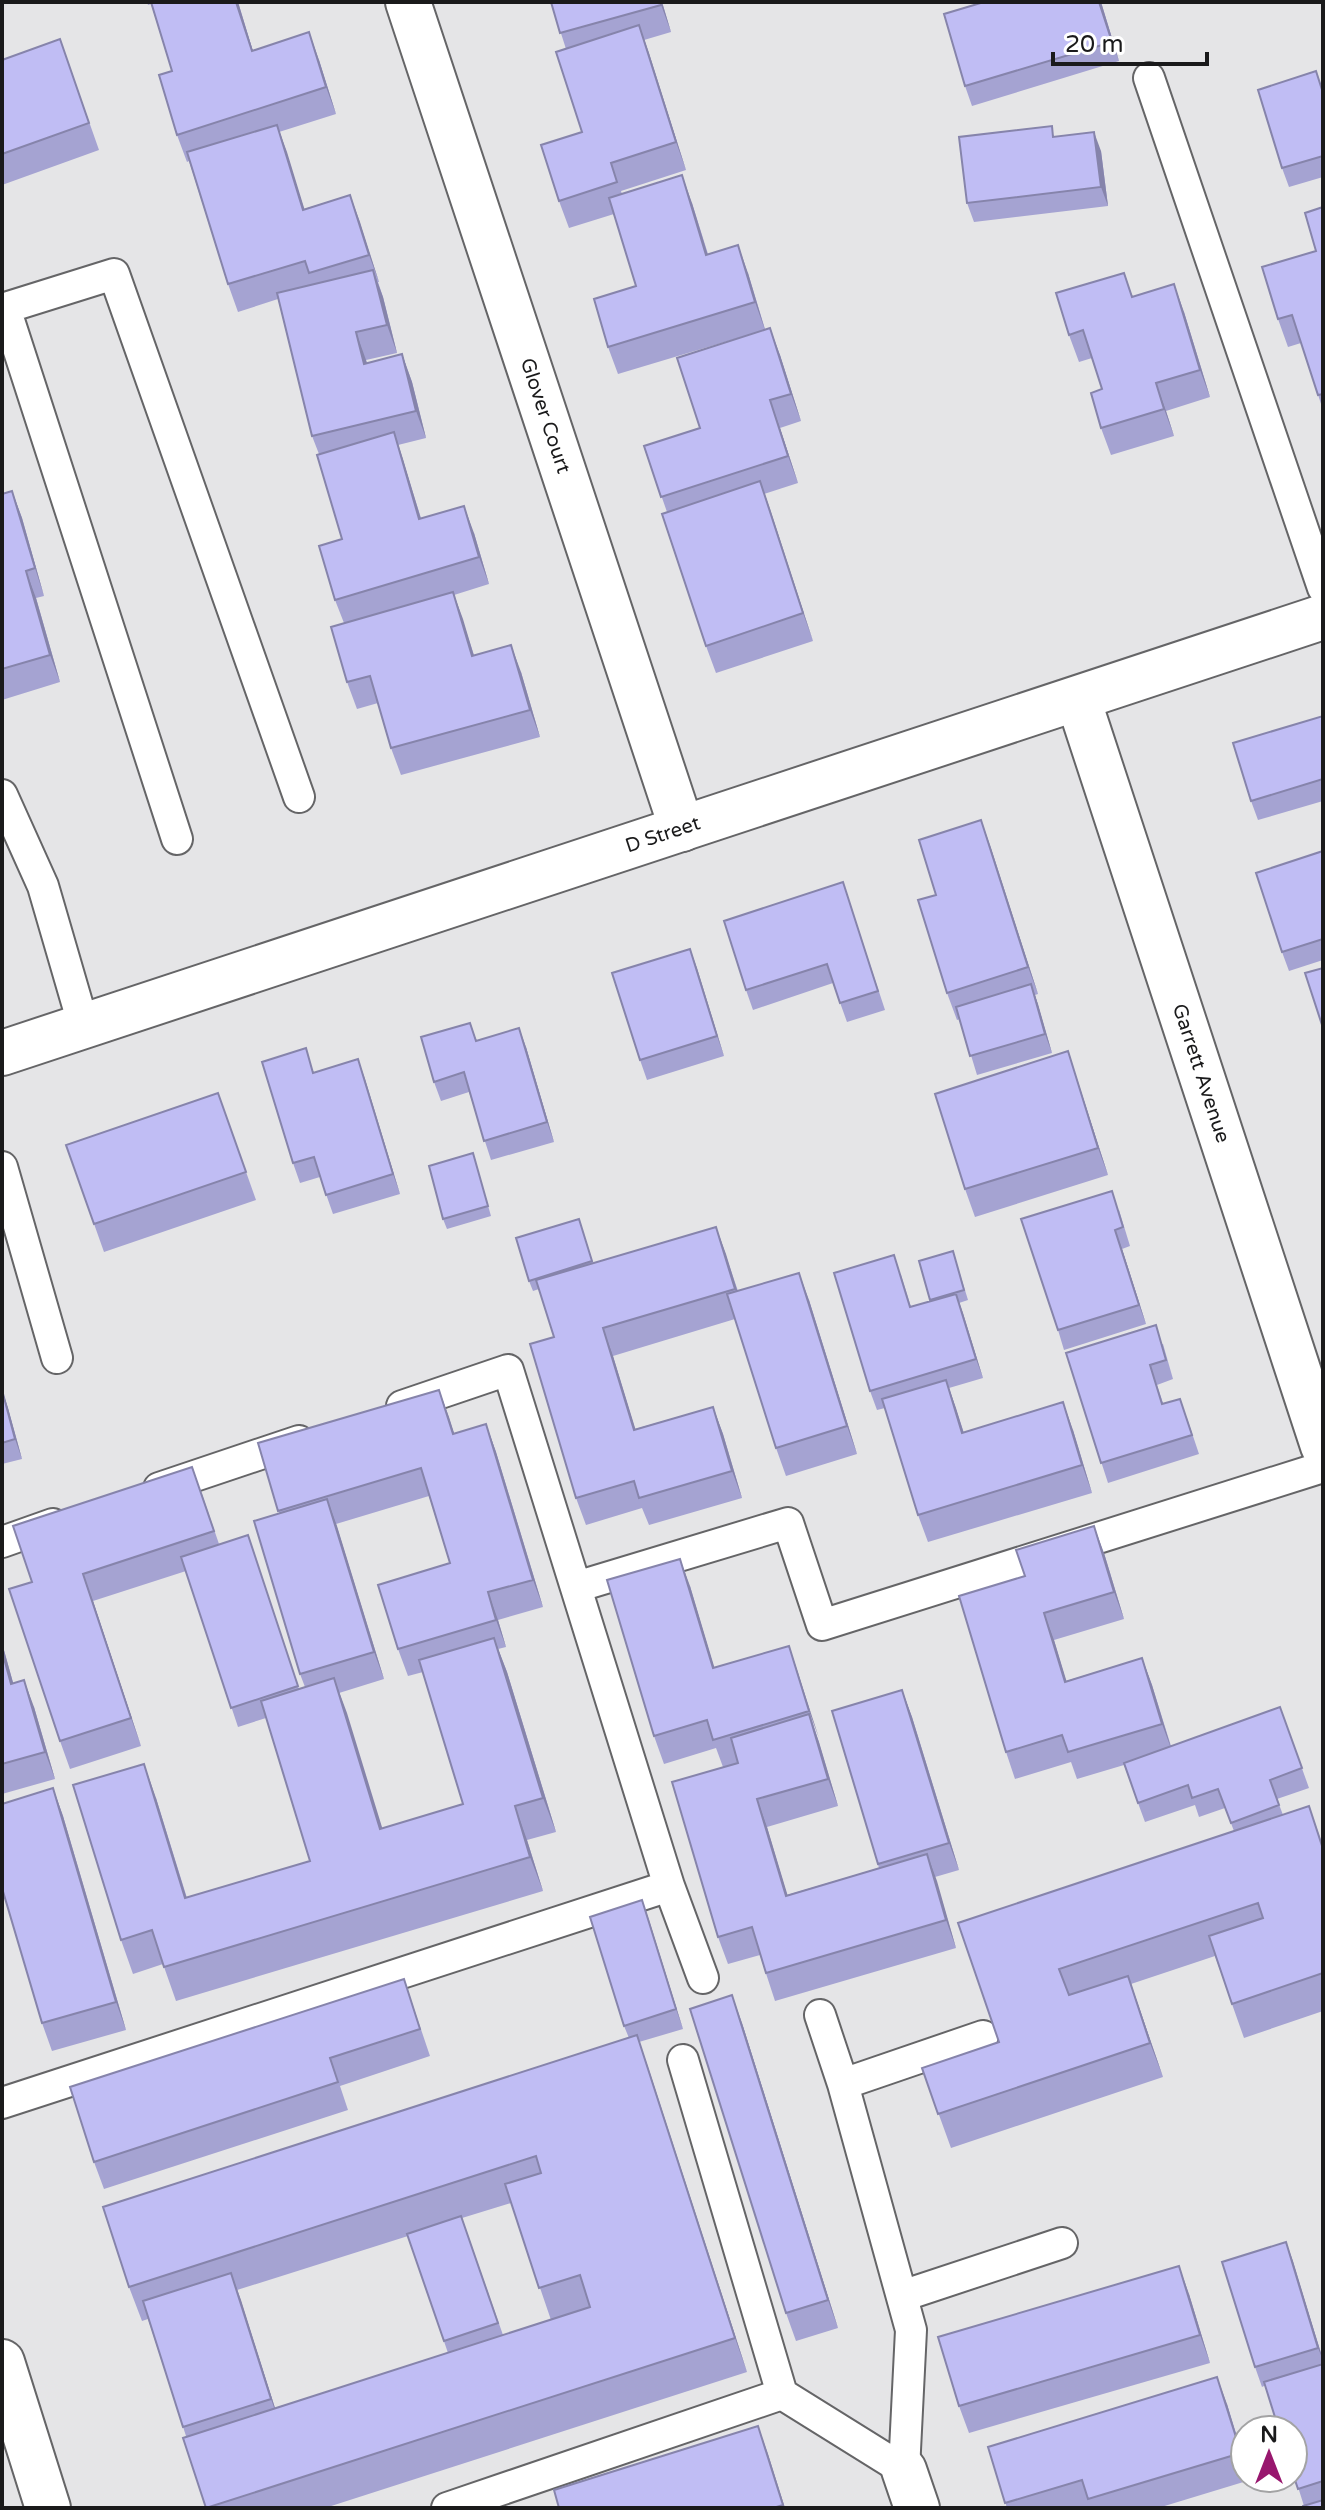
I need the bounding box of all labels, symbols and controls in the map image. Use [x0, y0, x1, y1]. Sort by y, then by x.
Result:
scale bar [1053, 16, 1207, 66]
text: 20 m [1065, 30, 1123, 59]
street label: Glover Court [515, 355, 576, 477]
street label: D Street [622, 811, 704, 858]
street label: Garrett Avenue [1167, 1001, 1235, 1146]
north arrow [1229, 2414, 1309, 2494]
text: N [1260, 2422, 1278, 2448]

